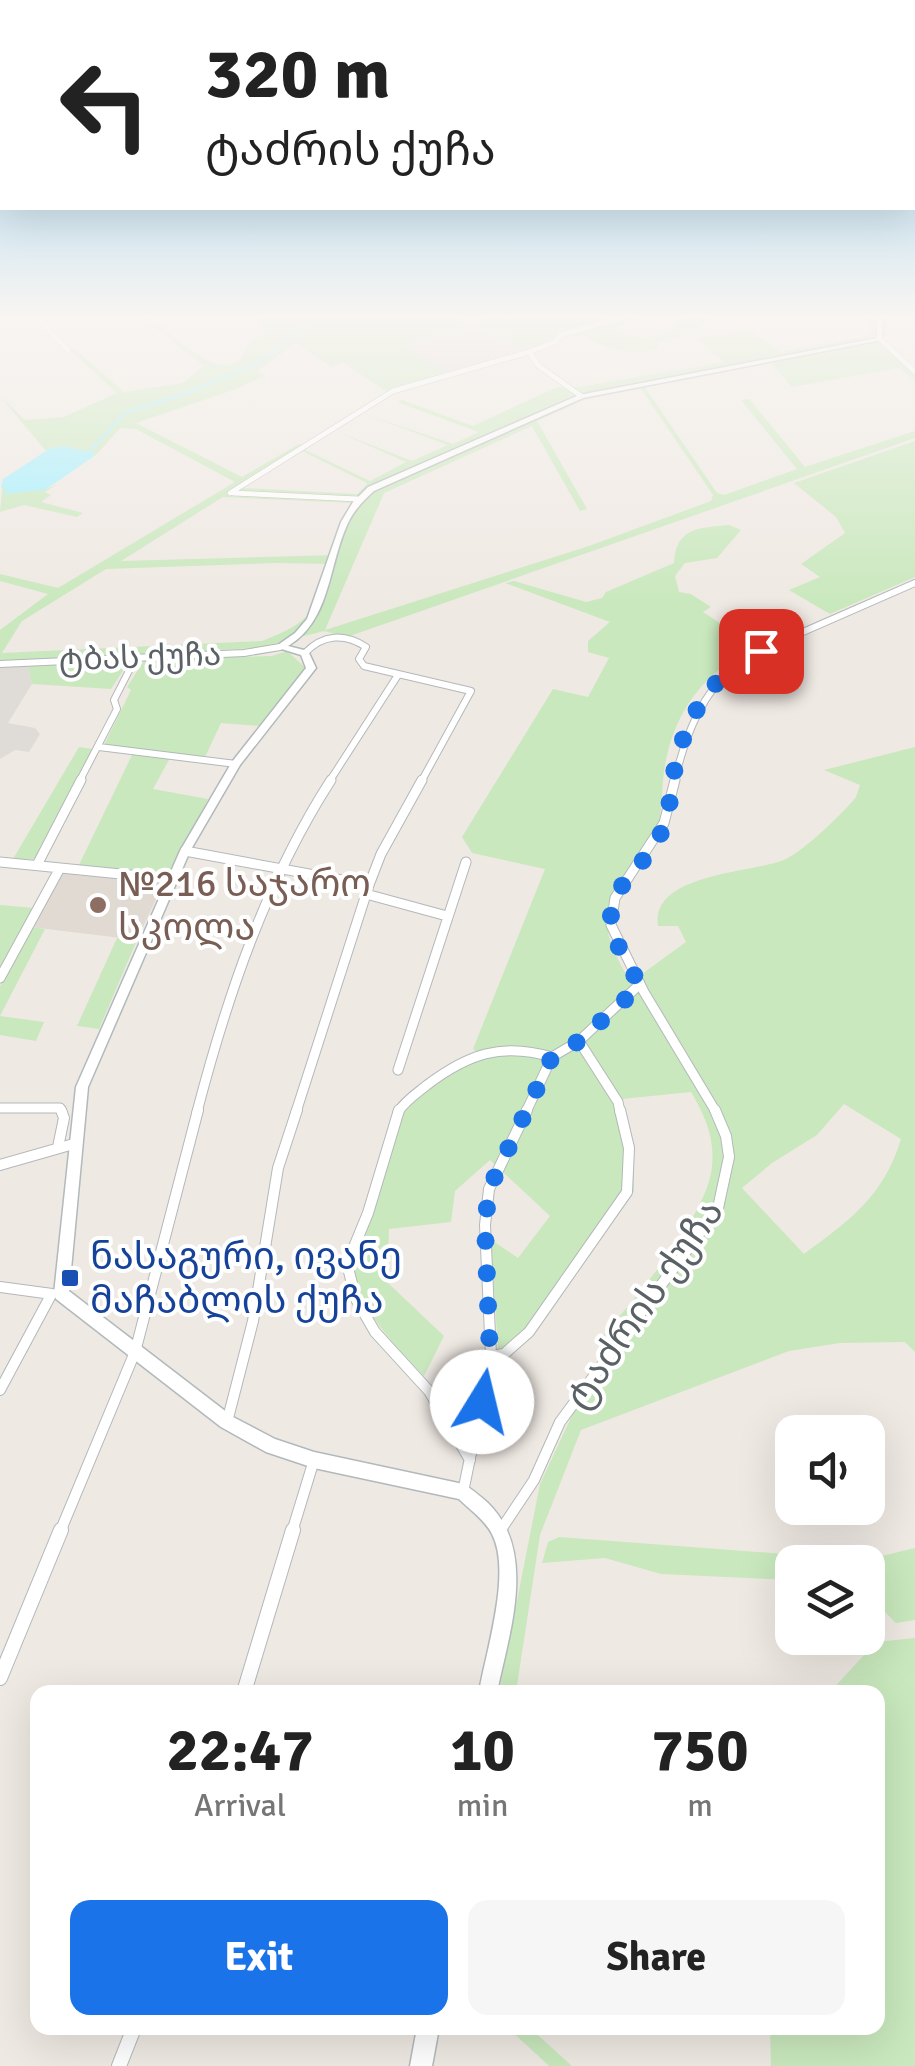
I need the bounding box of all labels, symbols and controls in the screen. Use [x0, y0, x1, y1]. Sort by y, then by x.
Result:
text: 320 m [205, 31, 390, 117]
icon: left [40, 40, 170, 170]
text: ტაძრის ქუჩა [205, 123, 496, 178]
pin [719, 609, 804, 694]
icon: arrive [734, 624, 789, 679]
street label: ტბას ქუჩა [58, 635, 222, 679]
place label: №216 საჯარო სკოლა [118, 860, 371, 951]
marker: №216 საჯარო სკოლა [87, 894, 109, 916]
street label: ტაძრის ქუჩა [554, 1190, 734, 1418]
place label: ნასაგური, ივანე მაჩაბლის ქუჩა [90, 1233, 402, 1324]
marker: ნასაგური, ივანე მაჩაბლის ქუჩა [59, 1267, 81, 1289]
position arrow [430, 1350, 534, 1454]
map controls [775, 1415, 885, 1655]
button: sound [775, 1415, 885, 1525]
button: layers [775, 1545, 885, 1655]
text: 22:47 [166, 1714, 314, 1788]
text: 10 [450, 1714, 515, 1788]
text: 750 [651, 1714, 749, 1788]
text: Arrival [194, 1786, 286, 1825]
text: min [457, 1786, 508, 1825]
text: m [687, 1786, 713, 1825]
button: Exit [70, 1900, 448, 2015]
button: Share [468, 1900, 845, 2015]

